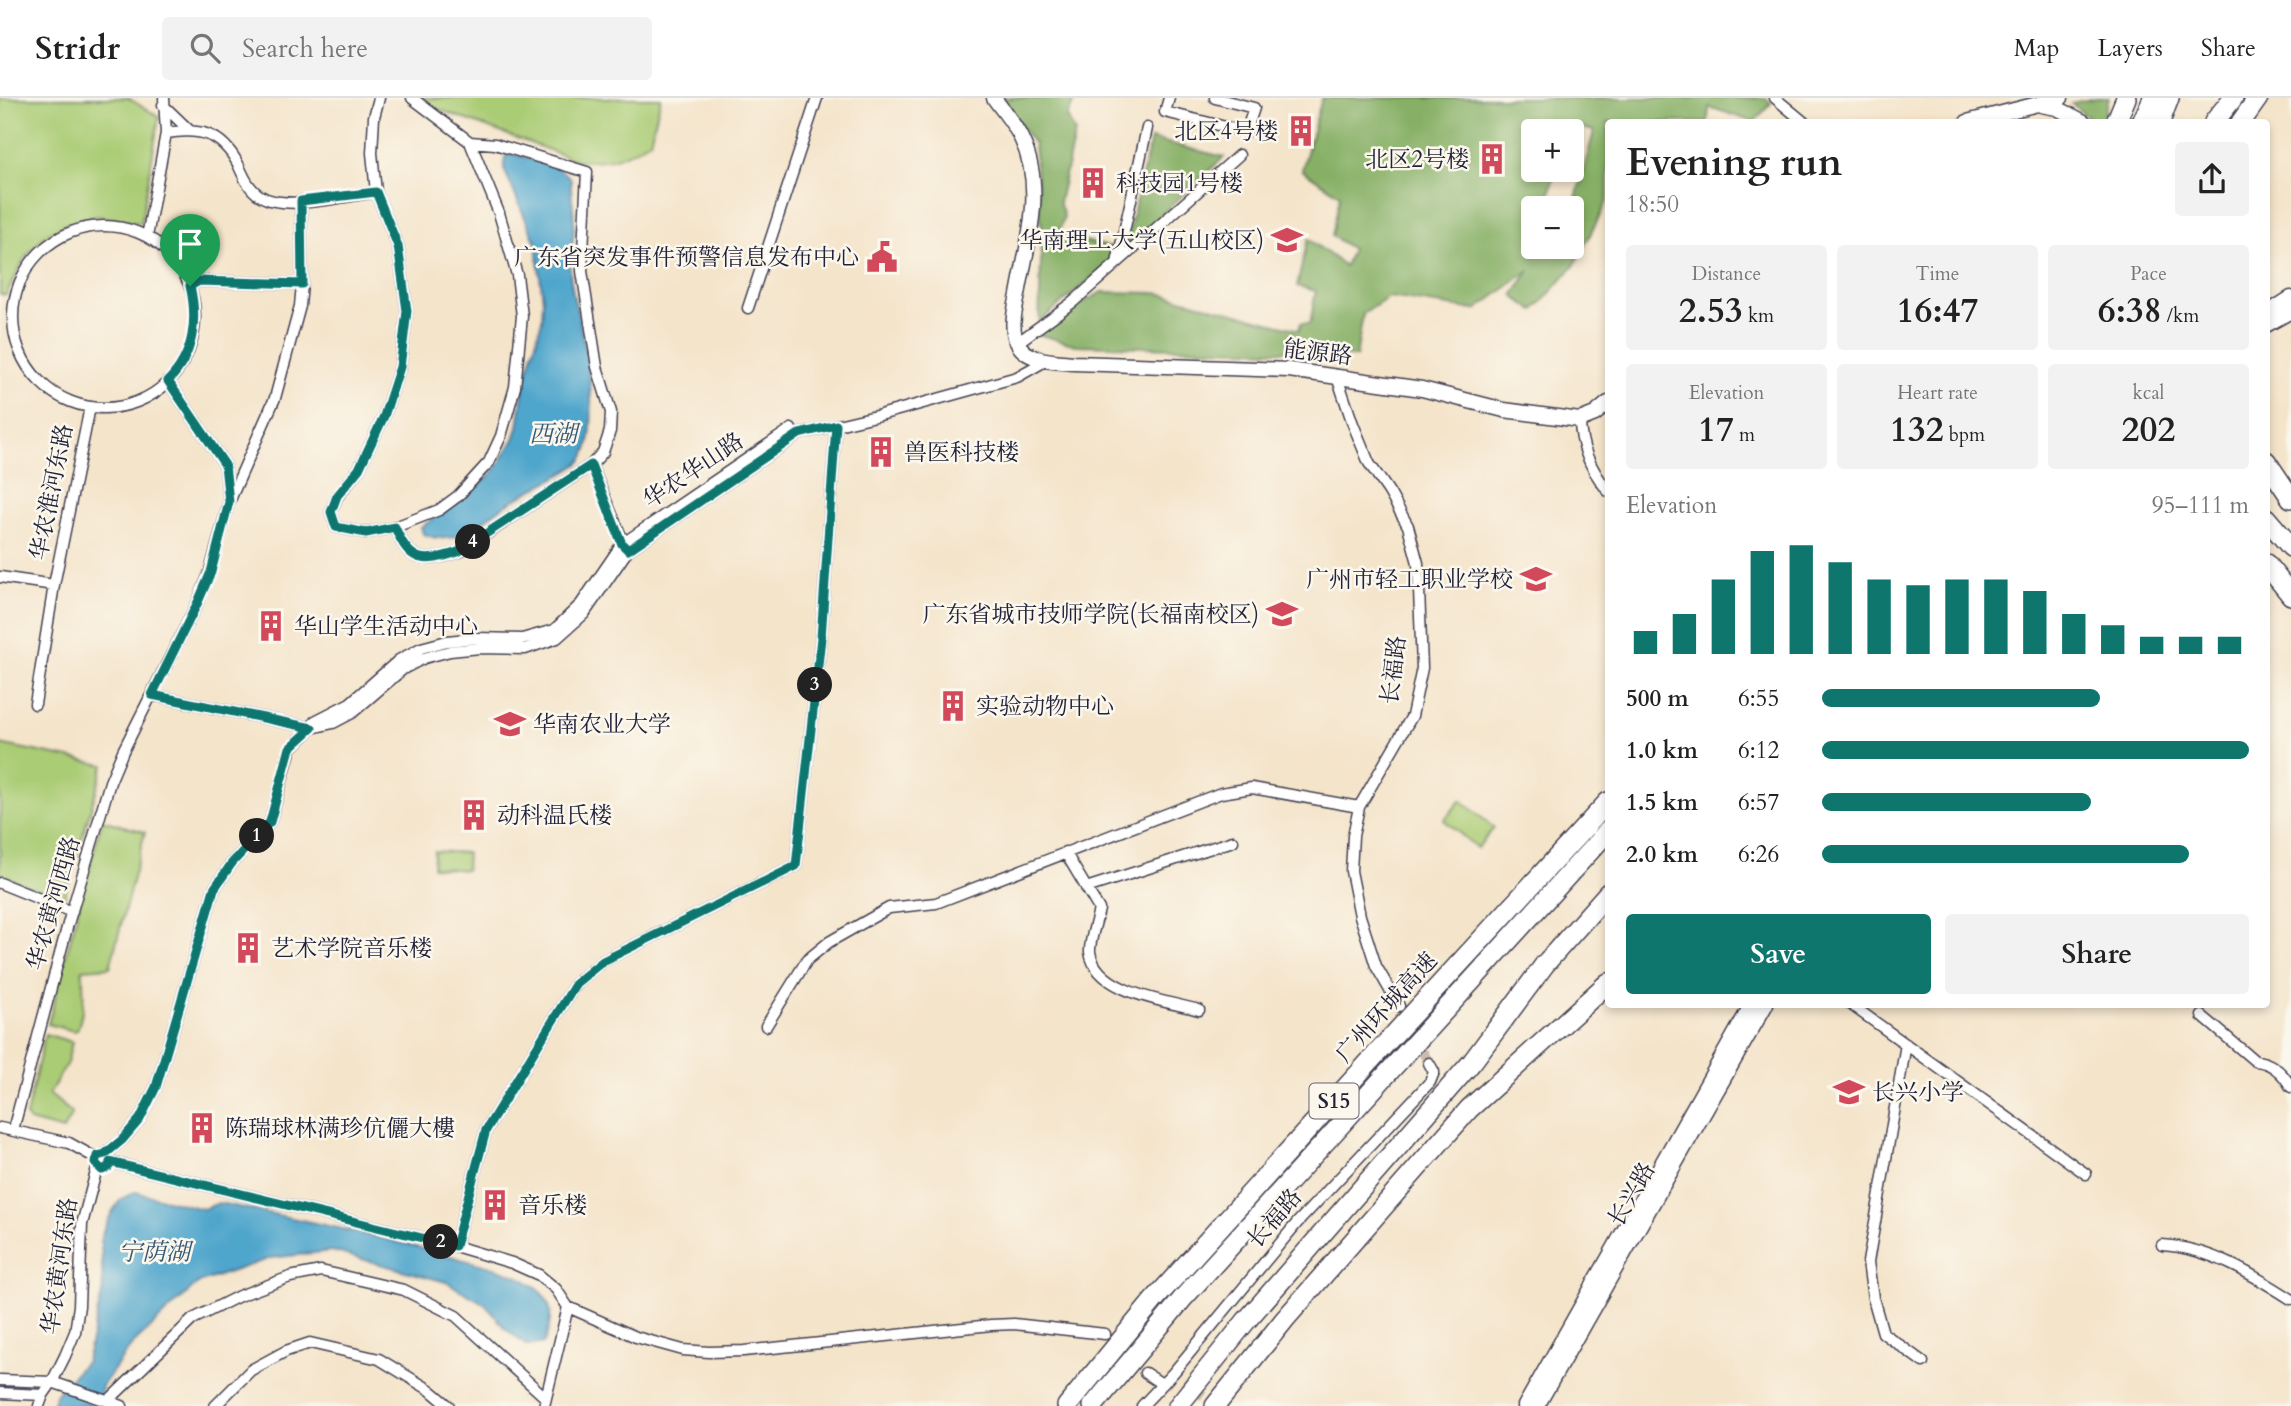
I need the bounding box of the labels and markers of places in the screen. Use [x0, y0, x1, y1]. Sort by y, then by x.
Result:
building icon: 北区4号楼 [1284, 114, 1318, 148]
place label: 北区4号楼 [1174, 116, 1278, 147]
building icon: 北区2号楼 [1475, 142, 1509, 176]
place label: 北区2号楼 [1365, 144, 1469, 175]
building icon: 科技园1号楼 [1076, 166, 1110, 200]
place label: 科技园1号楼 [1116, 168, 1243, 199]
pin [160, 214, 220, 286]
school or university icon: 华南理工大学(五山校区) [1270, 223, 1304, 257]
place label: 华南理工大学(五山校区) [1019, 225, 1264, 256]
public building icon: 广东省突发事件预警信息发布中心 [865, 240, 899, 274]
place label: 广东省突发事件预警信息发布中心 [514, 242, 859, 273]
building icon: 兽医科技楼 [864, 435, 898, 469]
place label: 兽医科技楼 [904, 437, 1019, 468]
pin: 4 [456, 524, 490, 560]
school or university icon: 广州市轻工职业学校 [1519, 562, 1553, 596]
place label: 广州市轻工职业学校 [1306, 564, 1513, 595]
school or university icon: 广东省城市技师学院(长福南校区) [1265, 597, 1299, 631]
place label: 广东省城市技师学院(长福南校区) [922, 599, 1259, 630]
building icon: 华山学生活动中心 [254, 609, 288, 643]
place label: 华山学生活动中心 [294, 611, 478, 642]
pin: 3 [798, 668, 832, 702]
building icon: 实验动物中心 [936, 689, 970, 723]
place label: 实验动物中心 [976, 691, 1114, 722]
school or university icon: 华南农业大学 [493, 707, 527, 741]
place label: 华南农业大学 [533, 709, 671, 740]
building icon: 动科温氏楼 [457, 798, 491, 832]
place label: 动科温氏楼 [497, 800, 612, 831]
pin: 1 [240, 818, 274, 854]
building icon: 艺术学院音乐楼 [231, 931, 265, 965]
place label: 艺术学院音乐楼 [271, 933, 432, 964]
school or university icon: 长兴小学 [1832, 1075, 1866, 1109]
place label: 长兴小学 [1872, 1077, 1964, 1108]
building icon: 陈瑞球林满珍伉儷大樓 [185, 1111, 219, 1145]
place label: 陈瑞球林满珍伉儷大樓 [225, 1113, 455, 1144]
building icon: 音乐楼 [478, 1188, 512, 1222]
place label: 音乐楼 [518, 1190, 587, 1221]
pin: 2 [424, 1224, 458, 1260]

